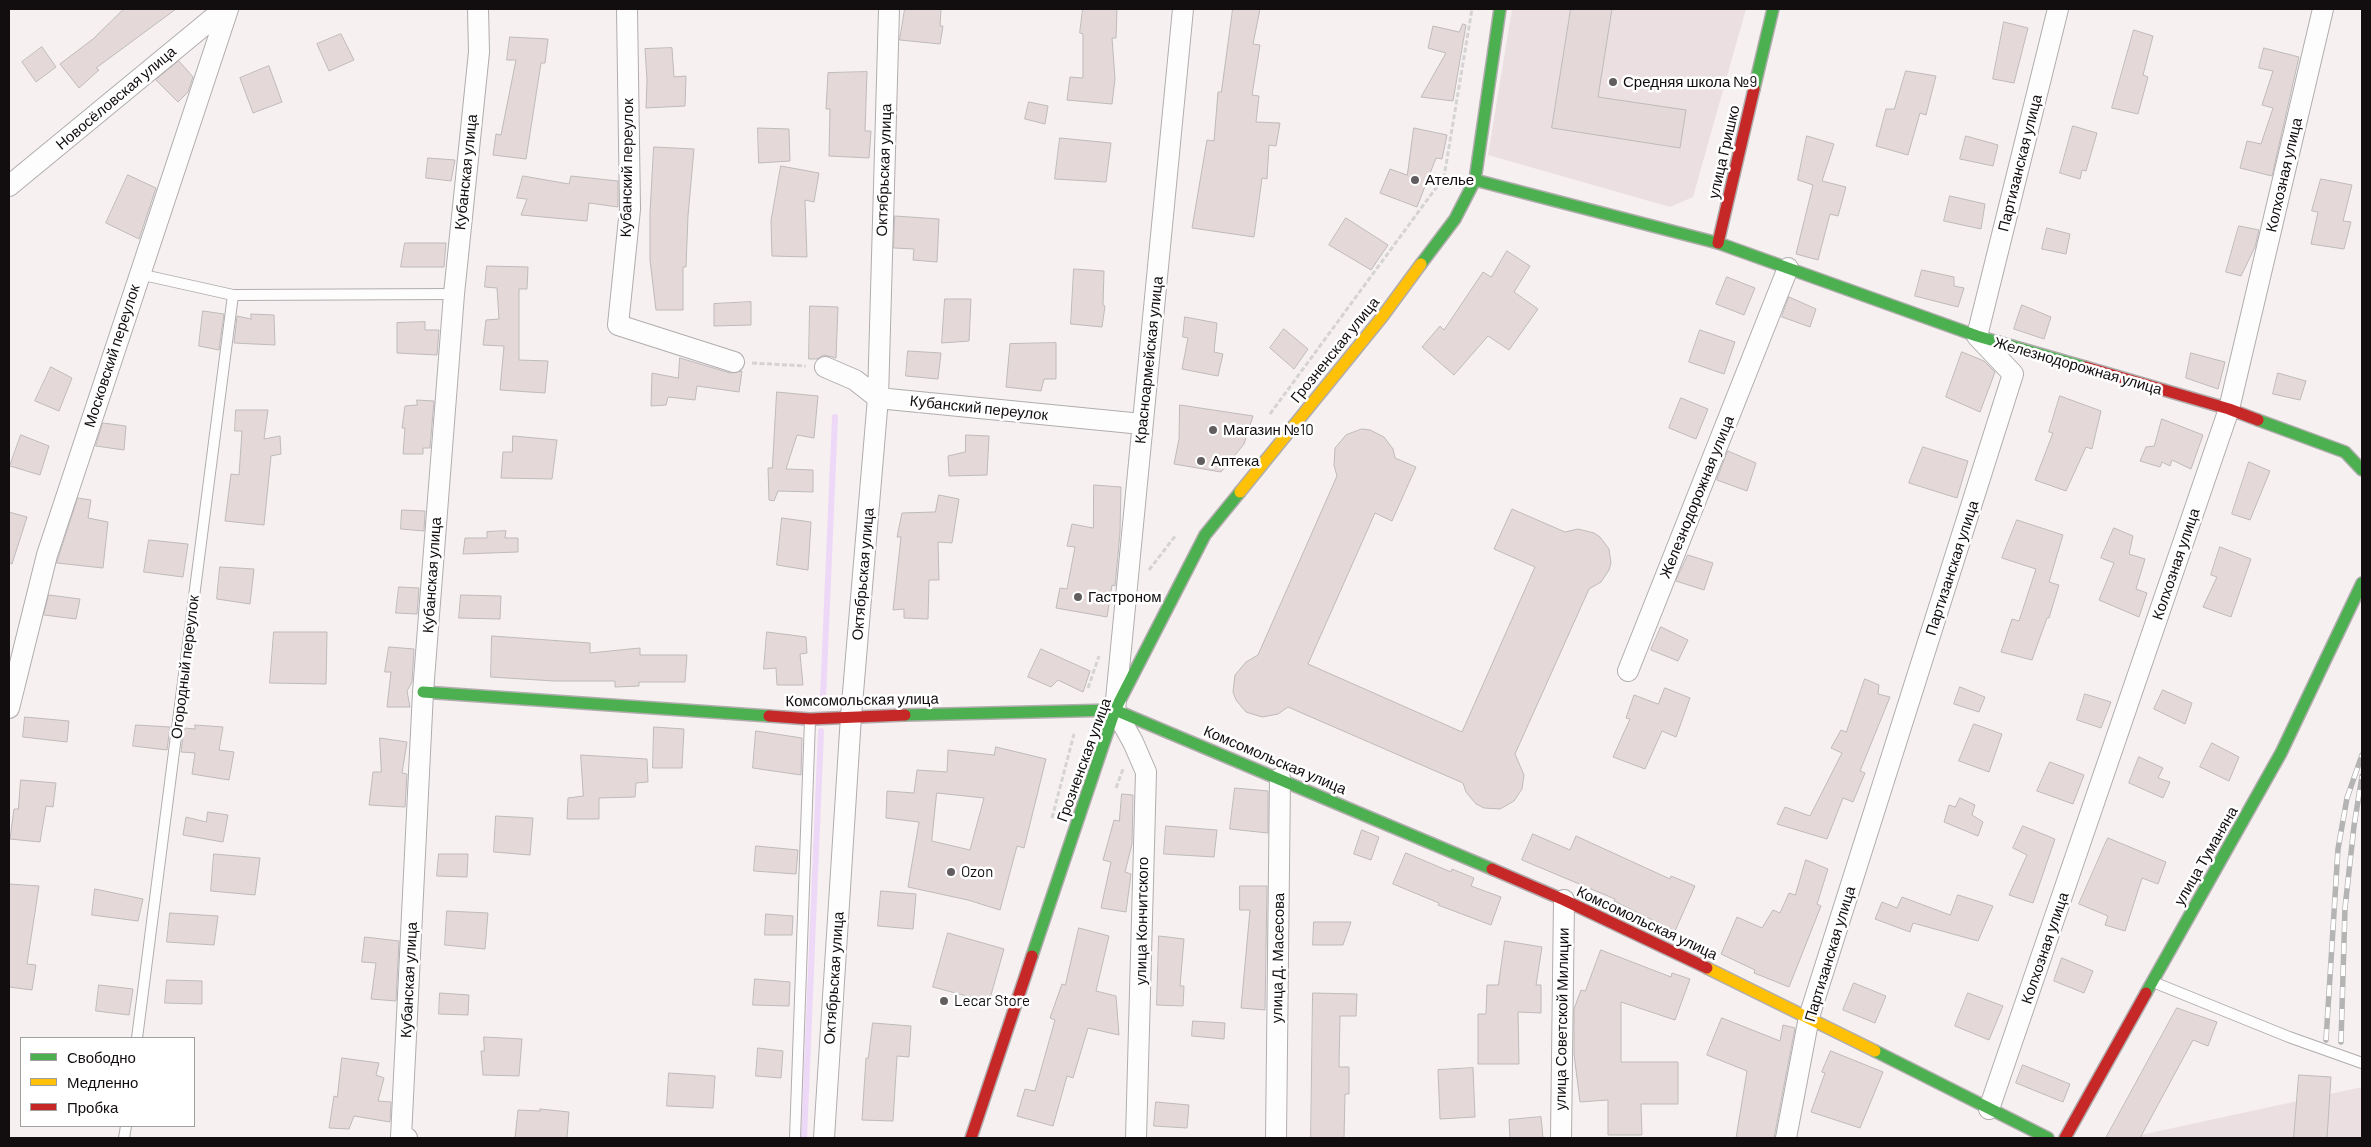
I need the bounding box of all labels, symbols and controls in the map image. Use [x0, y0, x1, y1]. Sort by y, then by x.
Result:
street label: Новосёловская улица [52, 42, 180, 154]
place label: Средняя школа №9 [1623, 73, 1757, 91]
marker: Средняя школа №9 [1607, 76, 1619, 88]
street label: Партизанская улица [1994, 92, 2046, 234]
street label: Кубанский переулок [617, 98, 637, 238]
street label: Октябрьская улица [873, 103, 895, 237]
street label: улица Гришко [1705, 104, 1743, 200]
street label: Кубанская улица [451, 113, 481, 231]
street label: Колхозная улица [2262, 116, 2306, 234]
place label: Ателье [1425, 171, 1474, 189]
marker: Ателье [1409, 174, 1421, 186]
street label: Красноармейская улица [1131, 275, 1167, 445]
street label: Московский переулок [80, 282, 144, 430]
street label: Грозненская улица [1287, 294, 1383, 406]
street label: Железнодорожная улица [1992, 333, 2164, 399]
street label: Кубанский переулок [909, 392, 1049, 424]
street label: Железнодорожная улица [1656, 413, 1738, 581]
place label: Магазин №10 [1223, 421, 1314, 439]
marker: Магазин №10 [1207, 424, 1219, 436]
place label: Аптека [1211, 452, 1259, 470]
marker: Аптека [1195, 455, 1207, 467]
street label: Партизанская улица [1922, 498, 1982, 638]
street label: Колхозная улица [2148, 506, 2204, 622]
street label: Октябрьская улица [848, 507, 878, 641]
street label: Кубанская улица [419, 516, 445, 634]
place label: Гастроном [1088, 588, 1162, 606]
marker: Гастроном [1072, 591, 1084, 603]
street label: Огородный переулок [167, 594, 203, 740]
street label: Комсомольская улица [785, 690, 939, 710]
street label: Грозненская улица [1053, 696, 1115, 824]
street label: Комсомольская улица [1201, 722, 1349, 798]
street label: улица Туманяна [2170, 803, 2242, 909]
street label: улица Кончитского [1132, 857, 1152, 985]
place label: Ozon [961, 863, 993, 881]
marker: Ozon [945, 866, 957, 878]
street label: Комсомольская улица [1574, 882, 1720, 964]
street label: Партизанская улица [1801, 884, 1859, 1024]
street label: Колхозная улица [2017, 890, 2073, 1006]
street label: улица Д. Масесова [1268, 893, 1288, 1023]
street label: Октябрьская улица [820, 911, 848, 1045]
street label: Кубанская улица [397, 921, 421, 1039]
street label: улица Советской Милиции [1551, 927, 1573, 1111]
place label: Lecar Store [954, 992, 1030, 1010]
marker: Lecar Store [938, 995, 950, 1007]
legend [20, 1037, 195, 1127]
text: Свободно [67, 1048, 136, 1066]
text: Медленно [67, 1073, 138, 1091]
text: Пробка [67, 1098, 118, 1116]

